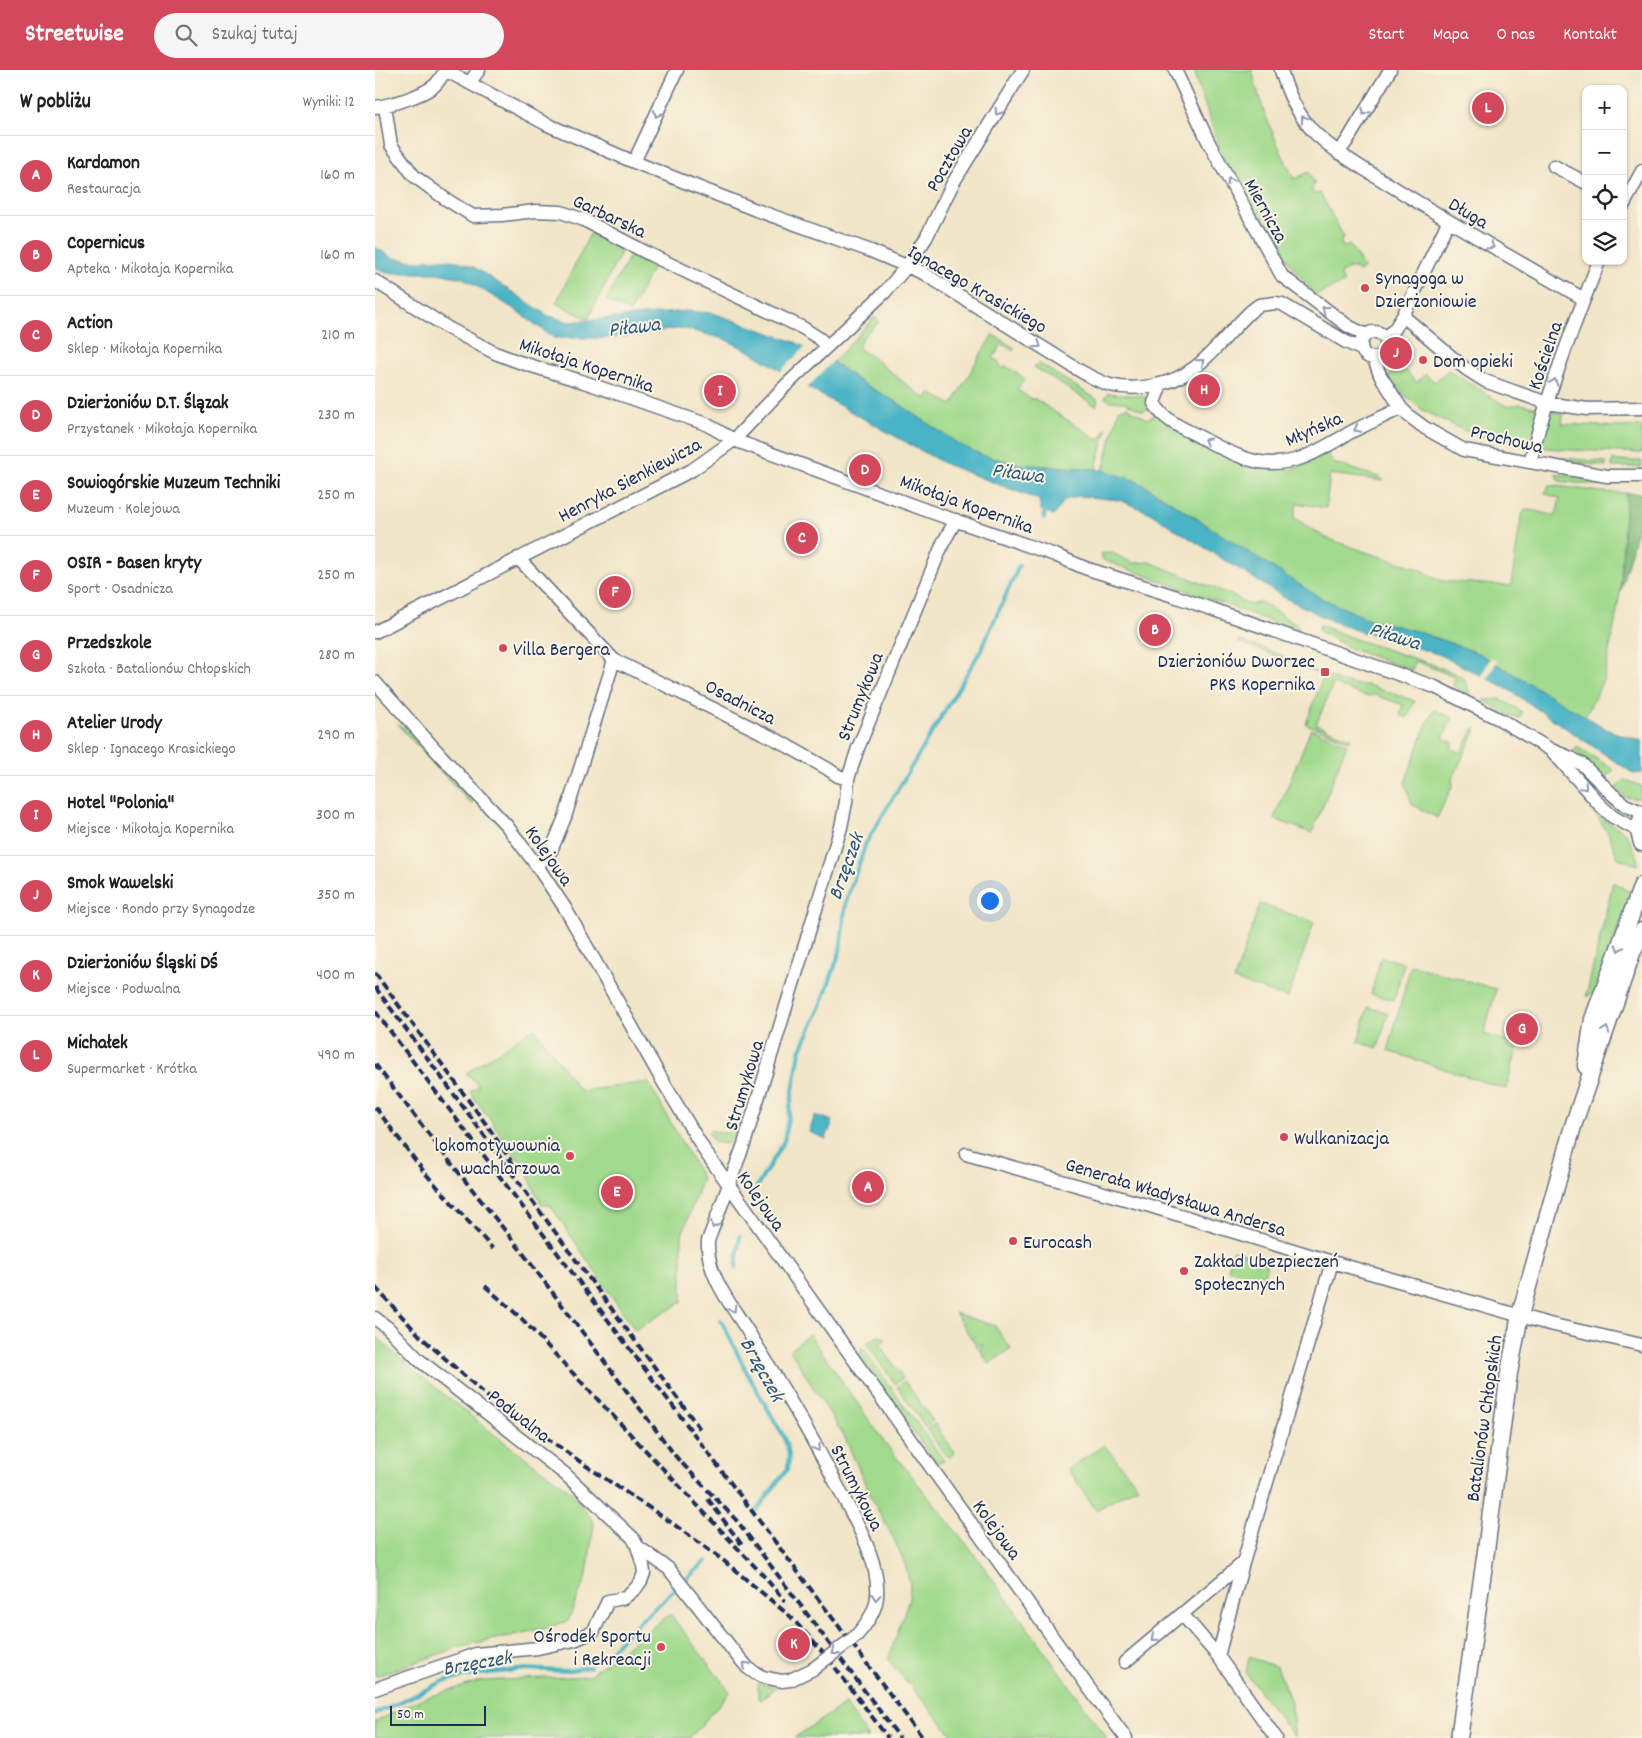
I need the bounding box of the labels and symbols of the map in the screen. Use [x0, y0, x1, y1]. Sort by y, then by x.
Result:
pin: L [1472, 89, 1504, 127]
one-way arrow [994, 106, 1004, 115]
one-way arrow [1362, 107, 1372, 116]
one-way arrow [652, 109, 663, 118]
one-way arrow [1301, 115, 1310, 125]
street label: Pocztowa [920, 121, 981, 198]
street label: Miernicza [1235, 174, 1294, 249]
one-way arrow [1226, 177, 1236, 186]
street label: Garbarska [567, 188, 651, 247]
street label: Długa [1442, 192, 1493, 238]
street label: Ignacego Krasickiego [901, 239, 1052, 342]
one-way arrow [1485, 240, 1494, 250]
place label: Synagoga w Dzierżoniowie [1375, 266, 1477, 317]
marker: Synagoga w Dzierżoniowie [1359, 282, 1371, 294]
one-way arrow [1321, 306, 1331, 315]
water label: Piława [607, 311, 663, 347]
street label: Kościelna [1522, 317, 1572, 394]
street label: Mikołaja Kopernika [515, 332, 658, 402]
pin: J [1380, 334, 1412, 372]
one-way arrow [1033, 339, 1042, 348]
place label: Dom opieki [1433, 349, 1513, 377]
marker: Dom opieki [1417, 354, 1429, 366]
one-way arrow [1196, 358, 1205, 367]
pin: H [1188, 371, 1220, 409]
pin: I [704, 372, 736, 410]
one-way arrow [1548, 378, 1558, 387]
street label: Młyńska [1281, 405, 1348, 456]
street label: Prochowa [1467, 419, 1546, 463]
one-way arrow [1354, 423, 1363, 433]
street label: Henryka Sienkiewicza [554, 432, 708, 531]
one-way arrow [1203, 437, 1212, 447]
pin: D [849, 451, 881, 489]
water label: Piława [990, 457, 1047, 494]
street label: Mikołaja Kopernika [895, 469, 1037, 543]
pin: C [786, 519, 818, 557]
pin: F [599, 573, 631, 611]
pin: B [1139, 611, 1171, 649]
water label: Piława [1365, 616, 1424, 660]
place label: Villa Bergera [513, 637, 610, 665]
marker: Villa Bergera [497, 642, 509, 654]
street label: Strumykowa [831, 648, 892, 746]
place label: Dzierżoniów Dworzec PKS Kopernika [1157, 649, 1316, 700]
marker: Dzierżoniów Dworzec PKS Kopernika [1319, 666, 1331, 678]
street label: Osadnicza [699, 674, 781, 734]
one-way arrow [1578, 781, 1587, 790]
street label: Kolejowa [517, 821, 579, 893]
water label: Brzęczek [822, 827, 875, 905]
your location [977, 888, 1003, 914]
one-way arrow [1615, 943, 1625, 952]
pin: G [1506, 1010, 1538, 1048]
one-way arrow [1600, 1027, 1610, 1035]
street label: Strumykowa [719, 1037, 773, 1135]
place label: Wulkanizacja [1294, 1126, 1390, 1154]
marker: Wulkanizacja [1278, 1131, 1290, 1143]
place label: lokomotywownia wachlarzowa [434, 1133, 561, 1184]
marker: lokomotywownia wachlarzowa [564, 1150, 576, 1162]
street label: Generała Władysława Andersa [1061, 1152, 1290, 1246]
street label: Kolejowa [729, 1166, 791, 1238]
pin: A [852, 1168, 884, 1206]
pin: E [601, 1173, 633, 1211]
one-way arrow [710, 1220, 721, 1229]
place label: Eurocash [1023, 1230, 1092, 1258]
marker: Eurocash [1007, 1235, 1019, 1247]
place label: Zakład Ubezpieczeń Społecznych [1194, 1249, 1339, 1300]
marker: Zakład Ubezpieczeń Społecznych [1178, 1265, 1190, 1277]
one-way arrow [727, 1303, 737, 1312]
water label: Brzęczek [730, 1333, 791, 1410]
street label: Batalionów Chłopskich [1460, 1333, 1512, 1504]
street label: Podwalna [481, 1384, 556, 1451]
street label: Strumykowa [822, 1440, 889, 1537]
one-way arrow [811, 1443, 821, 1452]
street label: Kolejowa [964, 1495, 1027, 1567]
one-way arrow [871, 1593, 882, 1601]
place label: Ośrodek Sportu i Rekreacji [533, 1624, 651, 1675]
pin: K [778, 1625, 810, 1663]
one-way arrow [1150, 1632, 1159, 1641]
marker: Ośrodek Sportu i Rekreacji [655, 1641, 667, 1653]
water label: Brzęczek [441, 1644, 517, 1686]
one-way arrow [832, 1647, 841, 1655]
one-way arrow [743, 1662, 752, 1671]
scale bar [390, 1703, 486, 1726]

